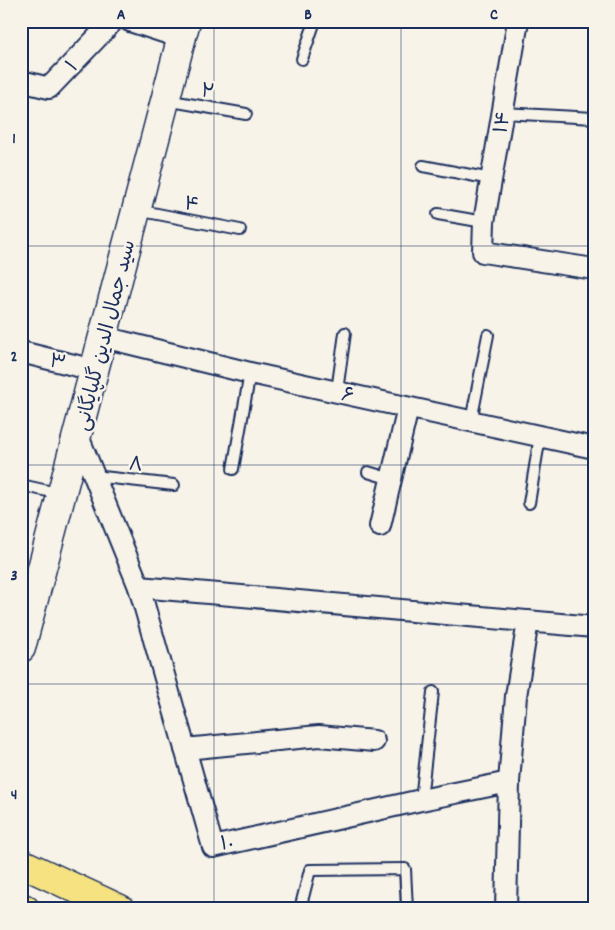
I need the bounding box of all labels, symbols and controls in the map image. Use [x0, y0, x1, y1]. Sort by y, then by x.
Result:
text: A [117, 4, 126, 27]
text: B [304, 4, 312, 27]
text: C [490, 4, 498, 27]
street label: ۱ [61, 55, 86, 79]
street label: ۲ [198, 78, 217, 108]
street label: ۱۴ [488, 109, 520, 136]
text: 1 [12, 128, 16, 151]
street label: ۴ [181, 191, 201, 221]
street label: سید جمال الدین گلپایگانی [70, 237, 144, 434]
text: 2 [11, 346, 18, 369]
street label: ۳ [46, 348, 69, 379]
street label: ۶ [338, 382, 356, 412]
street label: ۸ [127, 451, 144, 481]
text: 3 [10, 565, 18, 588]
text: 4 [11, 784, 17, 807]
street label: ۱۰ [219, 830, 235, 860]

